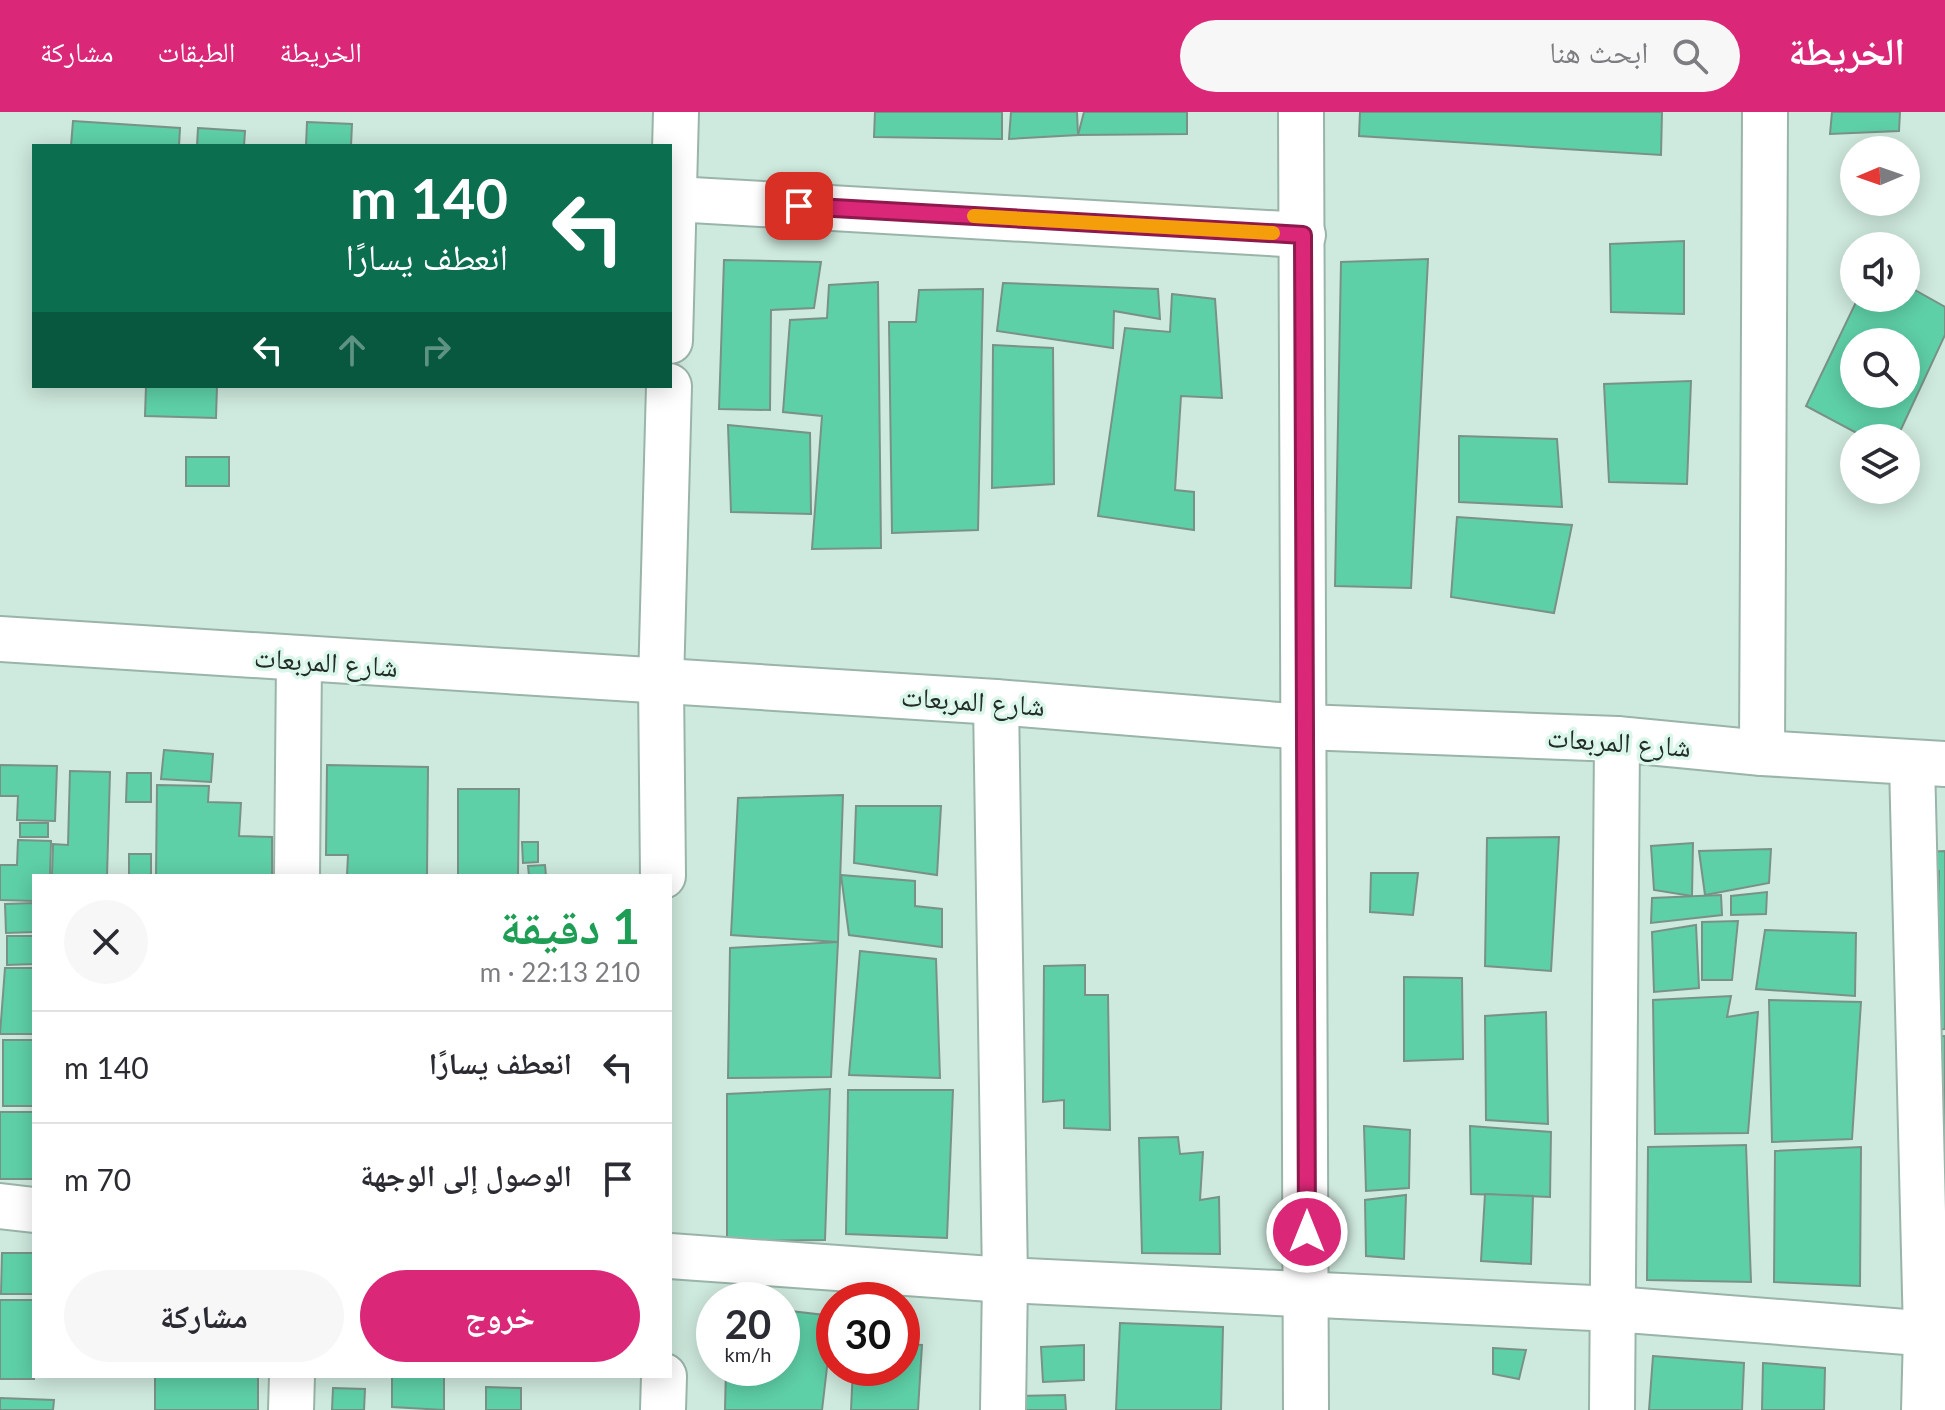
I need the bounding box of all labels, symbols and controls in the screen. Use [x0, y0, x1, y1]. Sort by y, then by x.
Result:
search box [1180, 20, 1740, 92]
text: الخريطة [1788, 27, 1905, 73]
text: ابحث هنا [1549, 33, 1648, 69]
text: مشاركة [40, 34, 114, 68]
text: الطبقات [158, 34, 235, 68]
text: الخريطة [279, 34, 362, 68]
icon: search [1668, 34, 1712, 78]
north arrow [1840, 136, 1920, 216]
map controls [1840, 136, 1920, 504]
text: 140 m [350, 164, 508, 231]
pin [765, 172, 833, 240]
icon: left [536, 176, 640, 280]
icon: arrive [777, 184, 821, 228]
button: sound [1840, 232, 1920, 312]
text: انعطف يسارًا [346, 234, 508, 278]
icon: left [246, 328, 290, 372]
icon: ahead [330, 328, 374, 372]
icon: right [414, 328, 458, 372]
button: search [1840, 328, 1920, 408]
button: layers [1840, 424, 1920, 504]
street label: شارع المربعات [253, 639, 399, 685]
street label: شارع المربعات [900, 678, 1046, 724]
street label: شارع المربعات [1546, 719, 1692, 765]
text: 1 دقيقة [500, 897, 640, 954]
button: close [64, 900, 148, 984]
text: 210 m · 22:13 [480, 956, 640, 988]
text: انعطف يسارًا [429, 1044, 572, 1080]
icon: left [596, 1045, 640, 1089]
text: 140 m [64, 1049, 149, 1085]
text: الوصول إلى الوجهة [360, 1156, 572, 1192]
icon: arrive [596, 1157, 640, 1201]
text: 70 m [64, 1161, 131, 1197]
position arrow [1265, 1190, 1349, 1274]
button: مشاركة [64, 1270, 344, 1362]
button: خروج [360, 1270, 640, 1362]
speed limit sign: 30 [816, 1282, 920, 1386]
text: 20 [725, 1300, 771, 1348]
text: km/h [725, 1342, 771, 1366]

